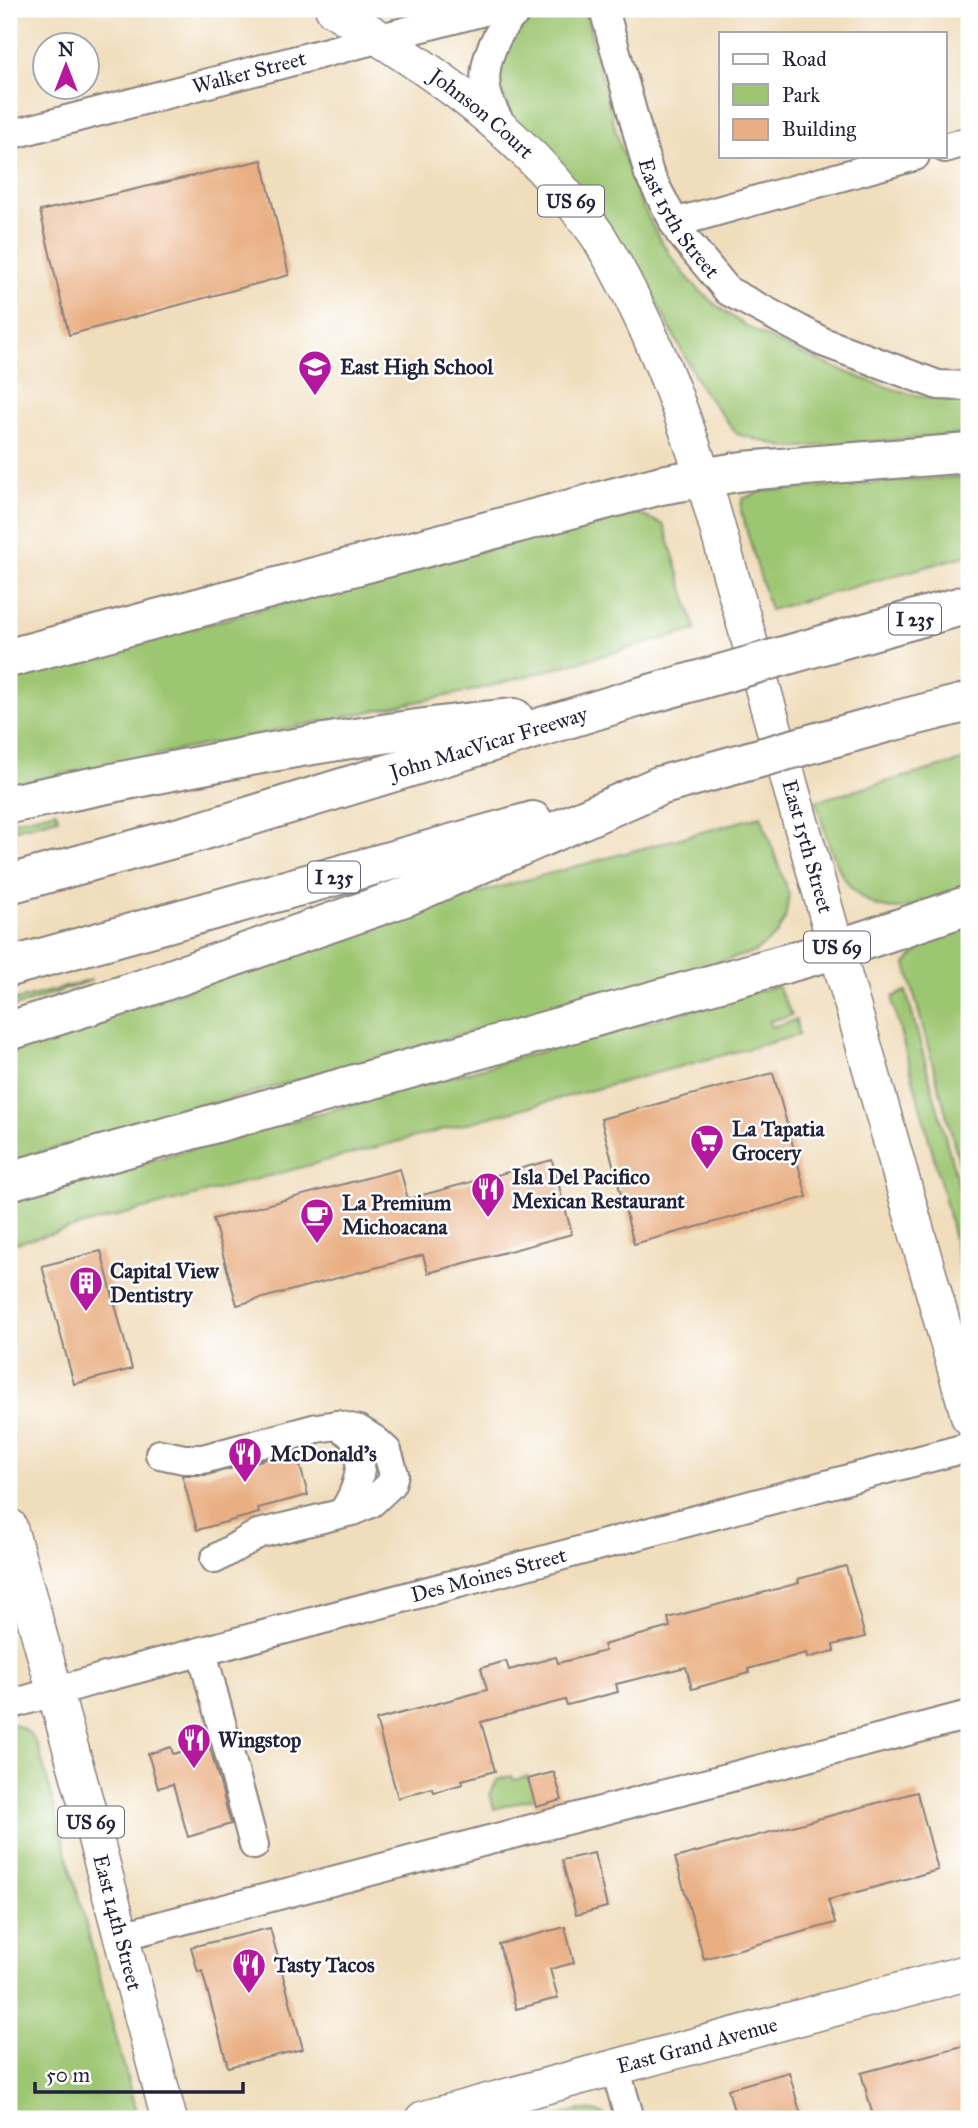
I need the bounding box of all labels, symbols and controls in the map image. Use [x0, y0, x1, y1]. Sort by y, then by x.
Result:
north arrow [32, 32, 102, 102]
legend [719, 32, 946, 158]
text: N [58, 38, 74, 61]
street label: Walker Street [189, 45, 309, 100]
text: Road [782, 46, 827, 72]
street label: Johnson Court [423, 62, 539, 165]
text: Park [782, 82, 820, 108]
text: Building [782, 116, 856, 142]
street label: East 15th Street [632, 155, 725, 284]
road number: US 69 [538, 186, 604, 216]
school or university icon: East High School [296, 348, 334, 397]
place label: East High School [340, 354, 494, 380]
road number: I 235 [889, 604, 941, 634]
street label: John MacVicar Freeway [385, 700, 592, 786]
street label: East 15th Street [776, 777, 839, 917]
road number: I 235 [308, 862, 360, 892]
road number: US 69 [804, 931, 870, 962]
place label: La Tapatia Grocery [732, 1116, 825, 1166]
supermarket icon: La Tapatia Grocery [688, 1122, 726, 1171]
place label: Isla Del Pacifico Mexican Restaurant [512, 1164, 685, 1214]
restaurant icon: Isla Del Pacifico Mexican Restaurant [469, 1170, 507, 1219]
place label: La Premium Michoacana [342, 1190, 452, 1240]
cafe icon: La Premium Michoacana [298, 1196, 336, 1245]
place label: Capital View Dentistry [110, 1258, 220, 1308]
building icon: Capital View Dentistry [67, 1264, 105, 1313]
restaurant icon: McDonald's [226, 1435, 264, 1484]
place label: McDonald's [270, 1441, 377, 1467]
street label: Des Moines Street [408, 1542, 570, 1608]
restaurant icon: Wingstop [175, 1721, 213, 1770]
place label: Wingstop [218, 1727, 302, 1753]
road number: US 69 [58, 1806, 124, 1838]
street label: East 14th Street [87, 1852, 148, 1994]
restaurant icon: Tasty Tacos [230, 1946, 268, 1995]
place label: Tasty Tacos [273, 1952, 375, 1978]
street label: East Grand Avenue [614, 2011, 781, 2079]
scale bar [35, 2051, 243, 2095]
text: 50 m [46, 2062, 91, 2088]

